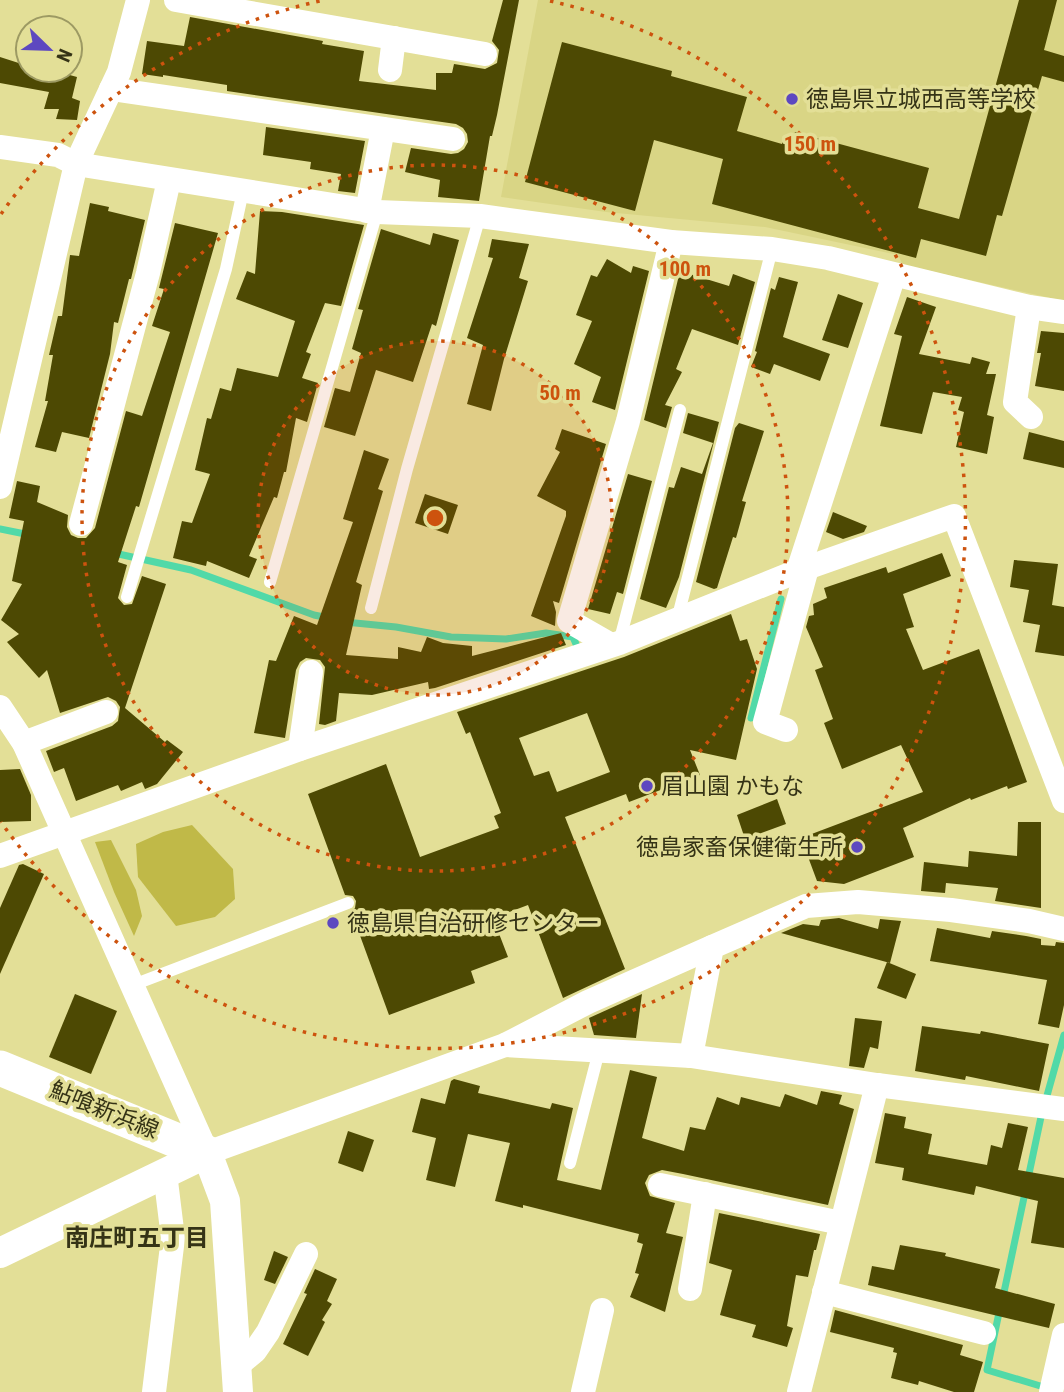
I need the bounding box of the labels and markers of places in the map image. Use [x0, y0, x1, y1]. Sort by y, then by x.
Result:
place label: 徳島県立城西高等学校 [806, 86, 1036, 113]
marker: 徳島県立城西高等学校 [784, 91, 800, 107]
centre of rings [423, 506, 447, 530]
place label: 眉山園 かもな [661, 773, 804, 800]
marker: 眉山園 かもな [639, 778, 655, 794]
place label: 徳島家畜保健衛生所 [636, 834, 843, 861]
marker: 徳島家畜保健衛生所 [849, 839, 865, 855]
place label: 徳島県自治研修センター [347, 910, 600, 937]
marker: 徳島県自治研修センター [325, 915, 341, 931]

